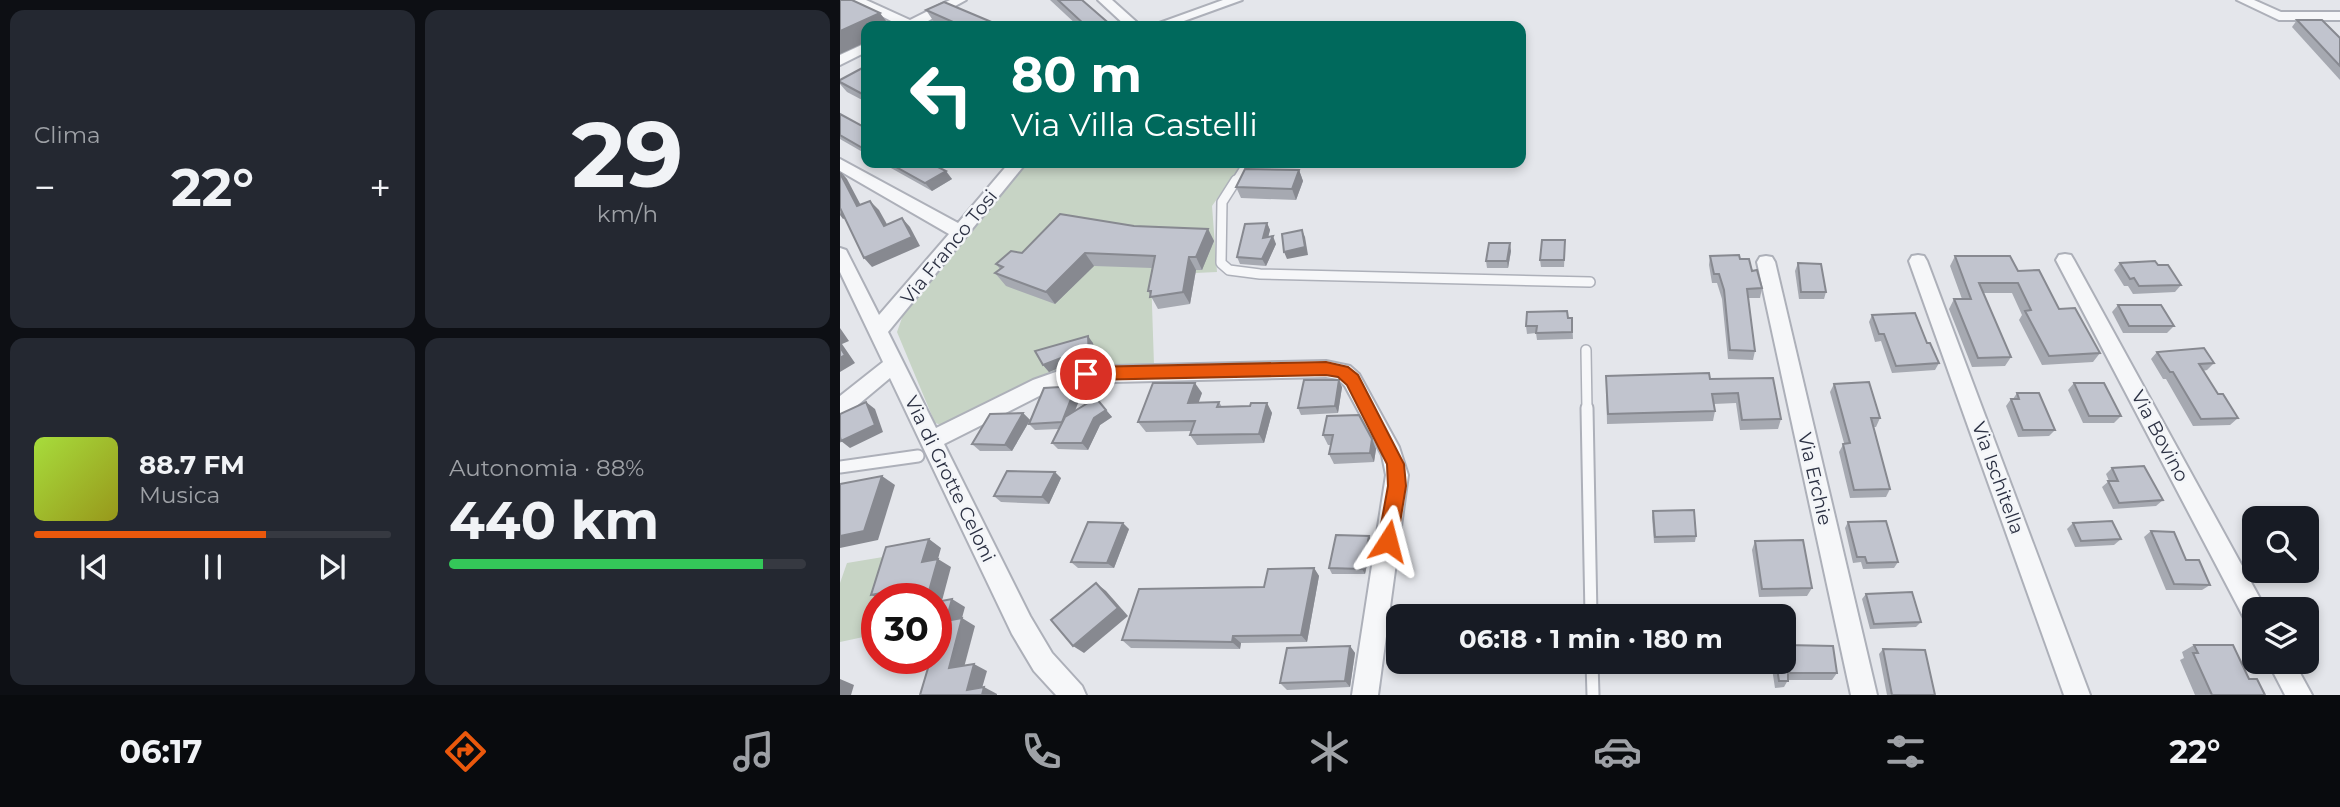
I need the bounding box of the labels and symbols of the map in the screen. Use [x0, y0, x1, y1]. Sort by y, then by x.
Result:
street label: Via Franco Tosi [896, 185, 1002, 309]
pin [1056, 344, 1116, 404]
street label: Via Bovino [2126, 386, 2194, 486]
street label: Via di Grotte Celoni [900, 392, 1000, 566]
street label: Via Ischitella [1967, 419, 2029, 537]
street label: Via Erchie [1793, 430, 1837, 528]
position arrow [1351, 504, 1425, 578]
speed limit sign: 30 [861, 583, 952, 674]

